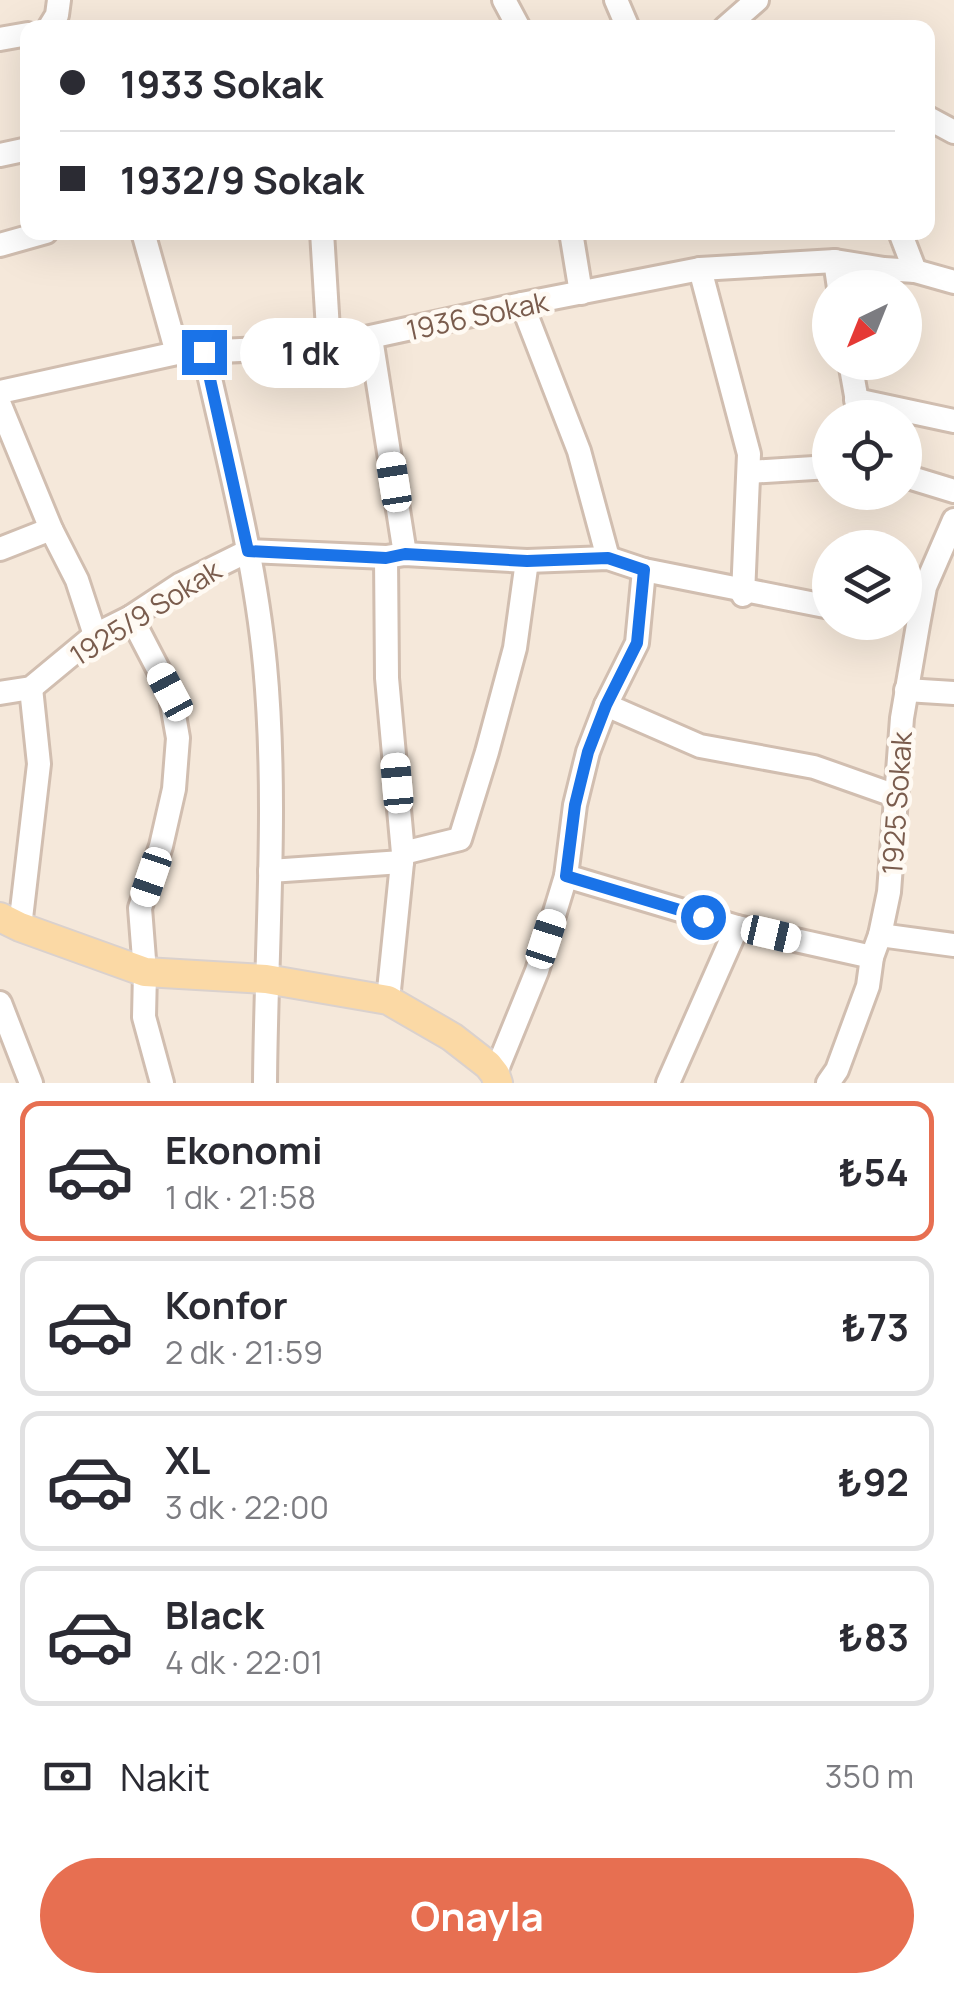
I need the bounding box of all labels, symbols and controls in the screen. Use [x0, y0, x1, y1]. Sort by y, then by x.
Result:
text: 1933 Sokak [120, 57, 323, 109]
text: 1932/9 Sokak [120, 153, 364, 205]
north arrow [812, 270, 922, 380]
map controls [812, 270, 922, 640]
street label: 1936 Sokak [403, 281, 552, 349]
callout: 1 dk [239, 317, 379, 387]
route end [182, 330, 227, 375]
text: 1 dk [281, 331, 339, 375]
button: locate [812, 400, 922, 510]
car [374, 450, 414, 514]
button: layers [812, 530, 922, 640]
street label: 1925/9 Sokak [62, 550, 229, 674]
car [143, 658, 197, 726]
street label: 1925 Sokak [872, 729, 920, 876]
car [379, 752, 415, 814]
car [127, 844, 175, 910]
route start [681, 895, 726, 940]
car [522, 906, 570, 972]
car [738, 913, 804, 955]
text: Ekonomi [165, 1123, 323, 1175]
icon: car [45, 1126, 135, 1216]
text: ₺54 [839, 1145, 909, 1197]
text: 1 dk · 21:58 [165, 1175, 316, 1219]
text: Konfor [165, 1278, 288, 1330]
icon: car [45, 1281, 135, 1371]
text: ₺73 [842, 1300, 909, 1352]
text: 2 dk · 21:59 [165, 1330, 323, 1374]
text: XL [165, 1433, 210, 1485]
icon: car [45, 1436, 135, 1526]
text: ₺92 [838, 1455, 909, 1507]
text: 3 dk · 22:00 [165, 1485, 329, 1529]
text: Black [165, 1588, 264, 1640]
icon: car [45, 1591, 135, 1681]
text: ₺83 [839, 1610, 909, 1662]
text: 4 dk · 22:01 [165, 1640, 323, 1684]
icon: cash [40, 1749, 95, 1804]
text: Nakit [120, 1750, 210, 1802]
text: 350 m [825, 1754, 914, 1798]
button: Onayla [40, 1858, 914, 1973]

